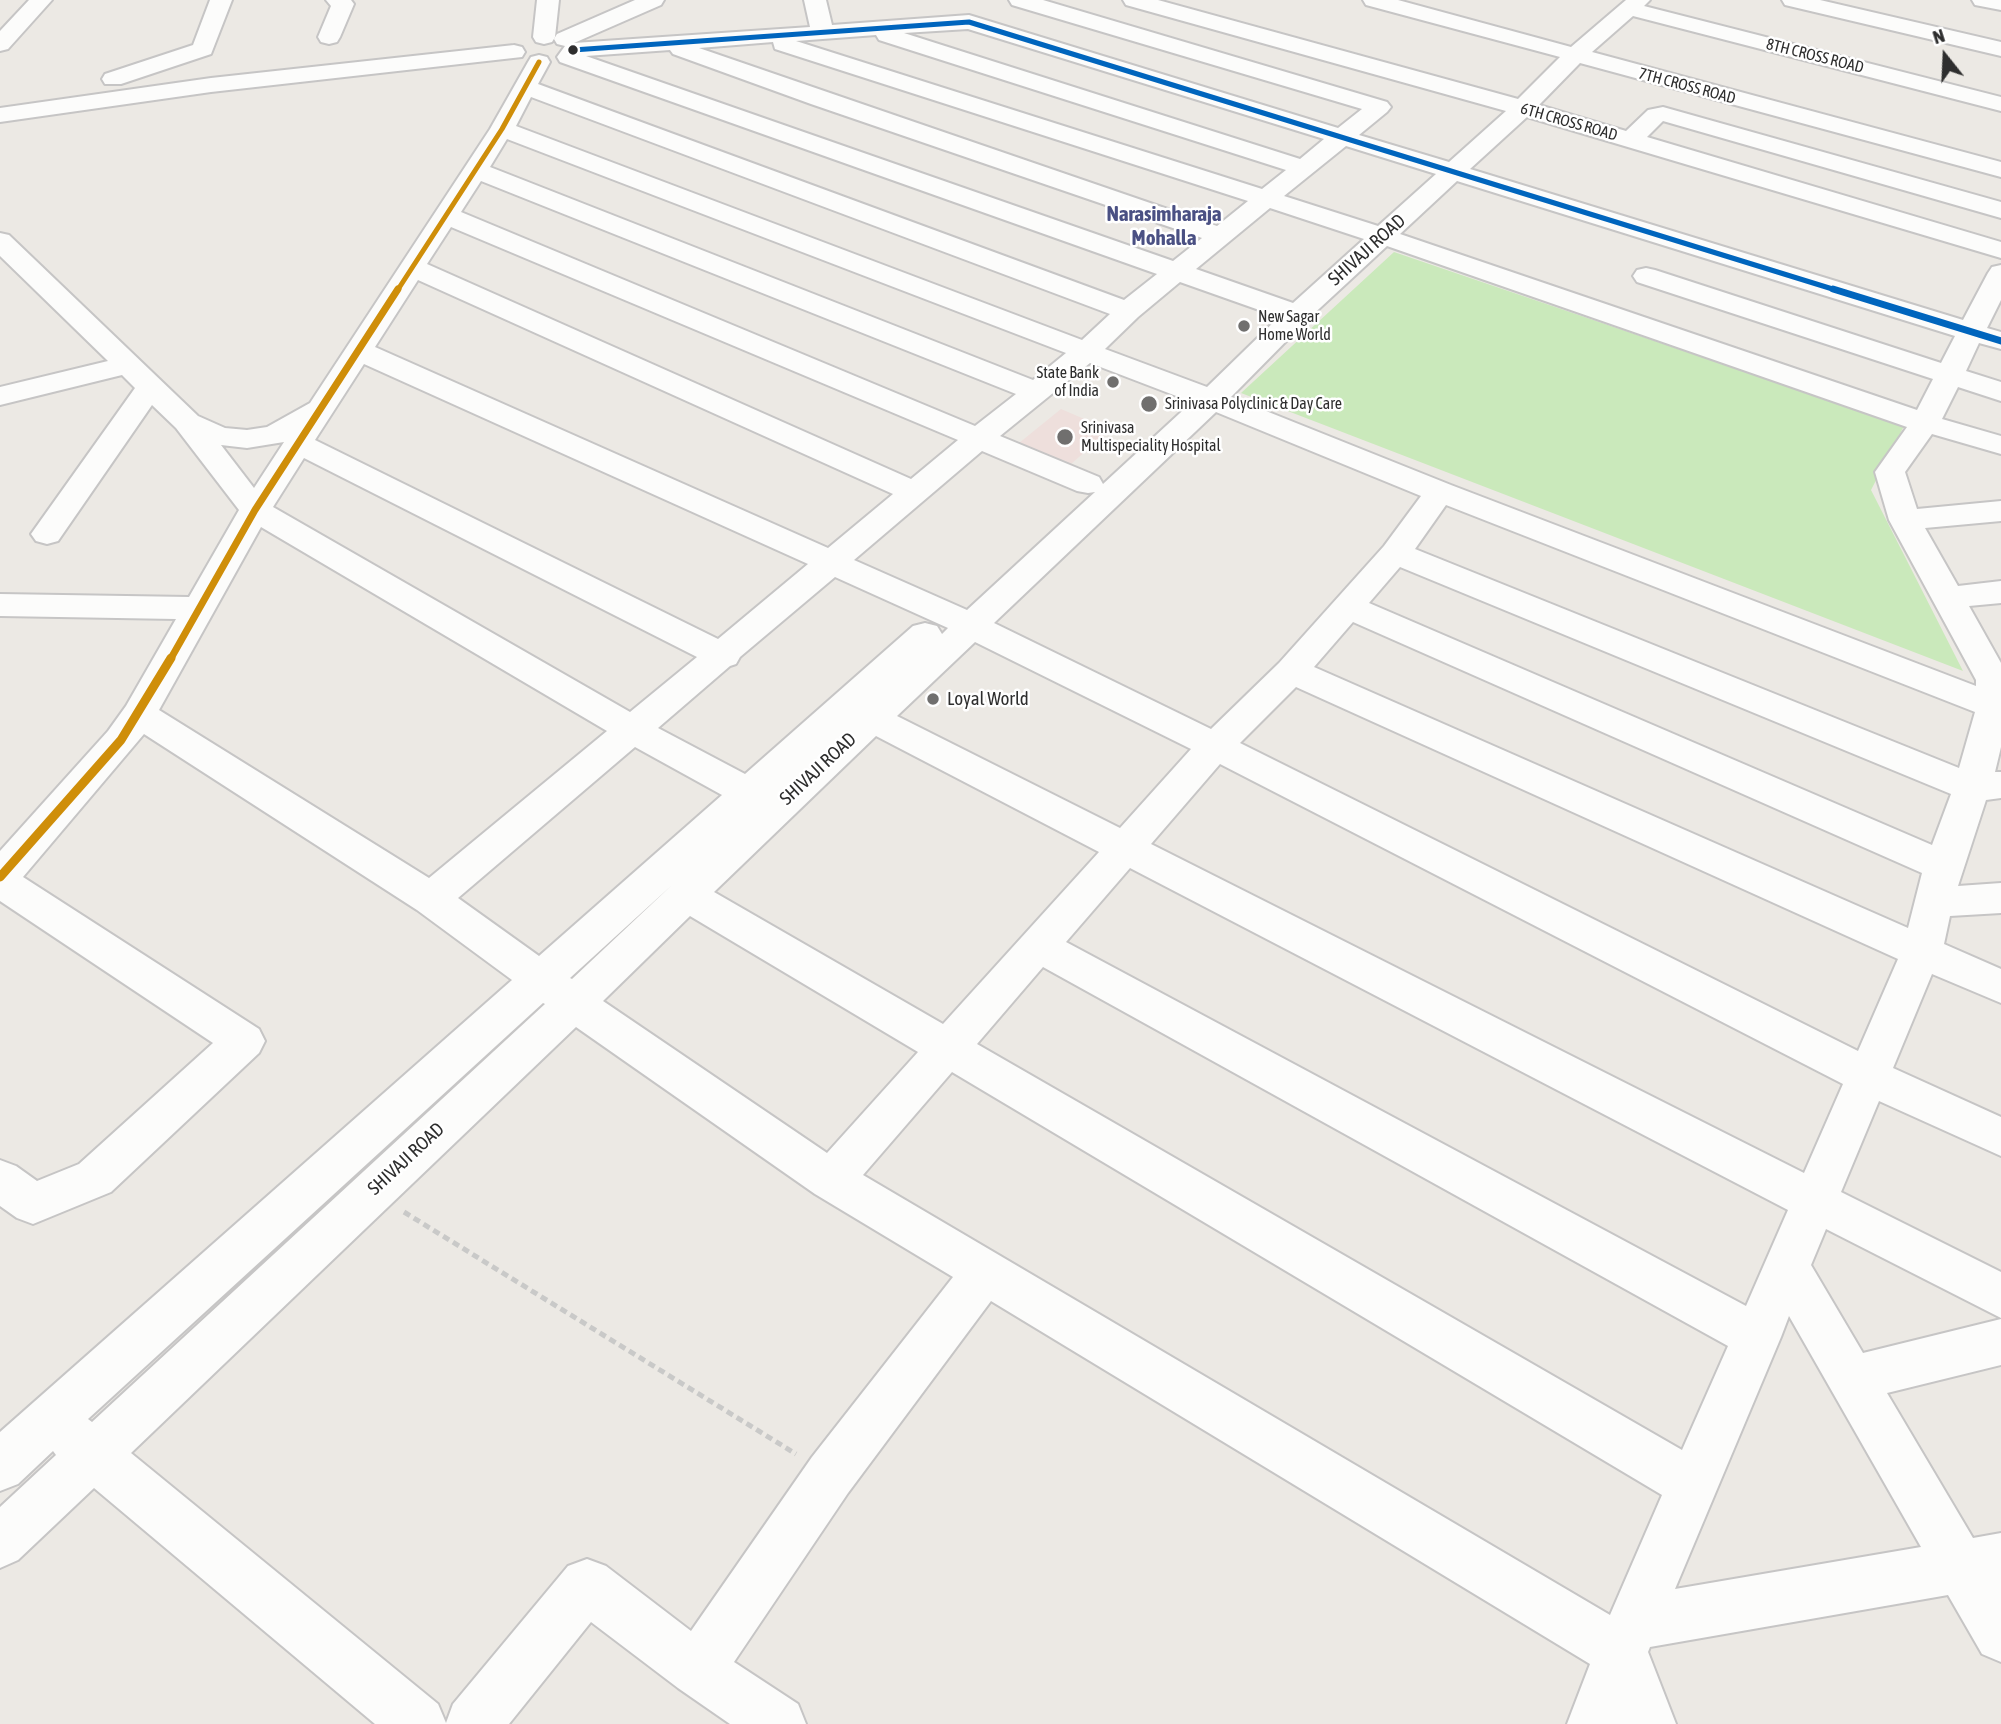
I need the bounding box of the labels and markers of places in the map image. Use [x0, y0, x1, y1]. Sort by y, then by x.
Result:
unlabelled marker [566, 43, 580, 57]
place label: New Sagar Home World [1258, 307, 1331, 345]
marker: New Sagar Home World [1236, 318, 1252, 334]
place label: State Bank of India [1037, 363, 1099, 401]
marker: State Bank of India [1105, 374, 1121, 390]
marker: Srinivasa Polyclinic & Day Care [1139, 394, 1159, 414]
place label: Srinivasa Polyclinic & Day Care [1165, 394, 1342, 414]
place label: Srinivasa Multispeciality Hospital [1081, 418, 1221, 456]
marker: Srinivasa Multispeciality Hospital [1055, 427, 1075, 447]
place label: Loyal World [947, 688, 1029, 710]
marker: Loyal World [925, 691, 941, 707]

